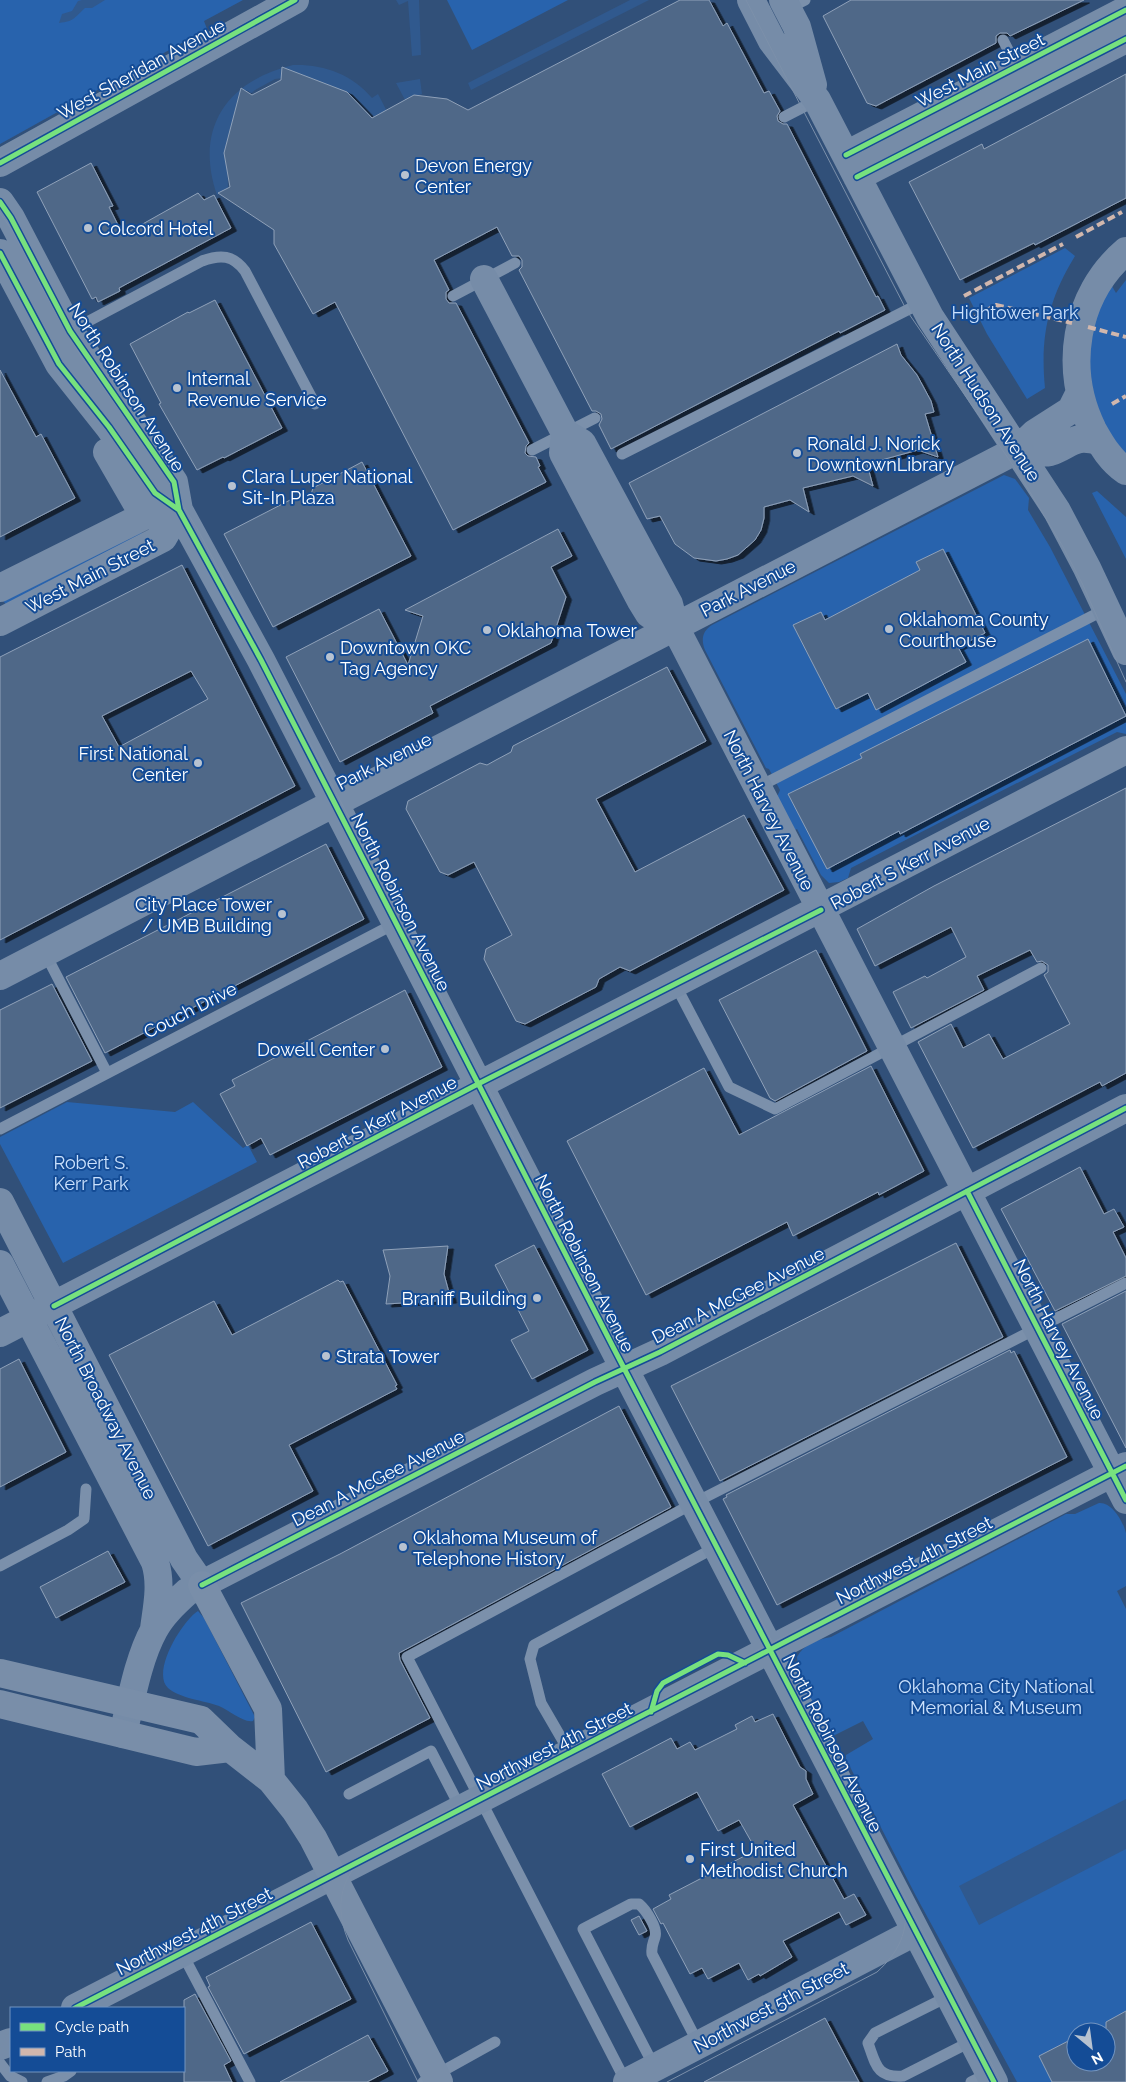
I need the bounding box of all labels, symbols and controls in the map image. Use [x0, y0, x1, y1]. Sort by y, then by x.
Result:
street label: West Sheridan Avenue [54, 14, 229, 124]
street label: West Main Street [912, 28, 1048, 112]
place label: Devon Energy Center [415, 155, 532, 197]
marker: Devon Energy Center [399, 169, 411, 181]
place label: Colcord Hotel [98, 218, 213, 239]
marker: Colcord Hotel [82, 222, 94, 234]
street label: North Robinson Avenue [65, 299, 190, 476]
park label: Hightower Park [951, 302, 1079, 323]
street label: North Hudson Avenue [927, 319, 1045, 485]
place label: Internal Revenue Service [187, 368, 327, 410]
marker: Internal Revenue Service [171, 382, 183, 394]
place label: Ronald J. Norick DowntownLibrary [807, 433, 955, 475]
marker: Ronald J. Norick DowntownLibrary [791, 447, 803, 459]
place label: Clara Luper National Sit-In Plaza [242, 466, 413, 508]
marker: Clara Luper National Sit-In Plaza [226, 480, 238, 492]
street label: West Main Street [22, 534, 158, 618]
street label: Park Avenue [697, 555, 799, 621]
place label: Oklahoma County Courthouse [899, 609, 1049, 651]
place label: Oklahoma Tower [497, 620, 638, 641]
marker: Oklahoma County Courthouse [883, 623, 895, 635]
marker: Oklahoma Tower [481, 624, 493, 636]
place label: Downtown OKC Tag Agency [340, 637, 471, 679]
marker: Downtown OKC Tag Agency [324, 651, 336, 663]
street label: North Harvey Avenue [719, 726, 819, 894]
street label: Park Avenue [333, 728, 435, 794]
place label: First National Center [78, 743, 189, 785]
marker: First National Center [192, 757, 204, 769]
street label: North Robinson Avenue [347, 810, 455, 995]
street label: Robert S Kerr Avenue [827, 812, 994, 914]
place label: City Place Tower / UMB Building [135, 894, 273, 936]
marker: City Place Tower / UMB Building [276, 908, 288, 920]
street label: Couch Drive [140, 977, 240, 1042]
place label: Dowell Center [257, 1039, 376, 1060]
marker: Dowell Center [379, 1043, 391, 1055]
street label: Robert S Kerr Avenue [294, 1071, 461, 1173]
park label: Robert S. Kerr Park [53, 1152, 129, 1194]
street label: North Robinson Avenue [531, 1171, 639, 1356]
street label: Dean A McGee Avenue [648, 1242, 828, 1348]
street label: North Harvey Avenue [1009, 1255, 1109, 1423]
place label: Braniff Building [402, 1288, 527, 1309]
marker: Braniff Building [531, 1292, 543, 1304]
street label: North Broadway Avenue [51, 1313, 161, 1503]
place label: Strata Tower [336, 1346, 440, 1367]
marker: Strata Tower [320, 1350, 332, 1362]
street label: Dean A McGee Avenue [288, 1425, 468, 1531]
street label: Northwest 4th Street [833, 1512, 995, 1608]
place label: Oklahoma Museum of Telephone History [413, 1527, 598, 1569]
marker: Oklahoma Museum of Telephone History [397, 1541, 409, 1553]
street label: North Robinson Avenue [779, 1651, 887, 1836]
park label: Oklahoma City National Memorial & Museum [898, 1676, 1094, 1718]
street label: Northwest 4th Street [473, 1698, 635, 1794]
place label: First United Methodist Church [700, 1839, 848, 1881]
marker: First United Methodist Church [684, 1853, 696, 1865]
street label: Northwest 4th Street [113, 1883, 275, 1979]
street label: Northwest 5th Street [690, 1957, 852, 2057]
legend [10, 2007, 185, 2072]
text: Cycle path [55, 2018, 129, 2036]
north arrow [1066, 2022, 1116, 2072]
text: Path [55, 2043, 86, 2061]
text: N [1089, 2049, 1106, 2068]

